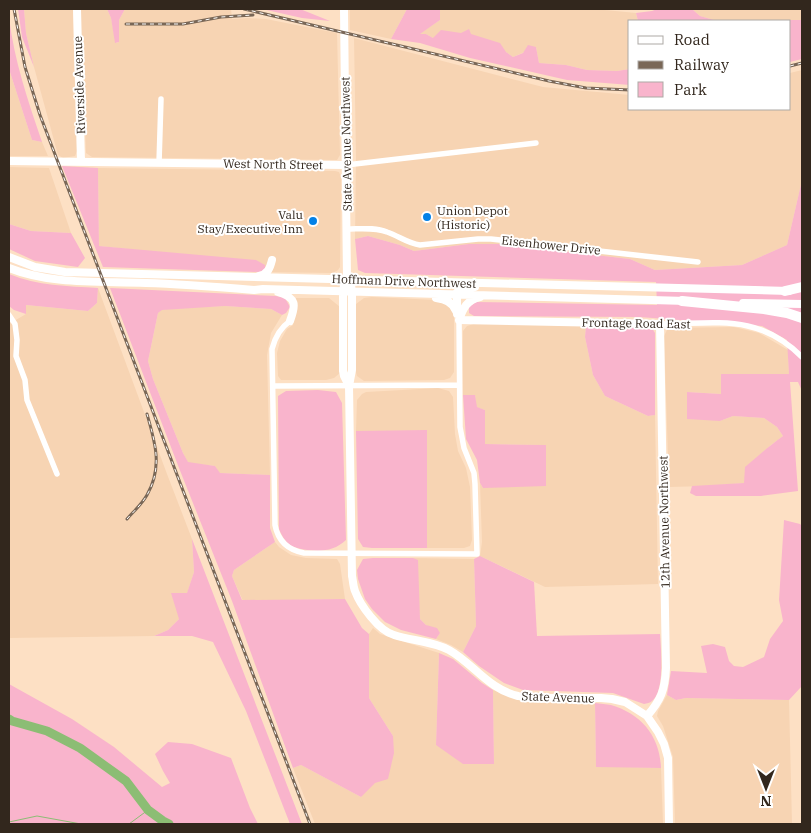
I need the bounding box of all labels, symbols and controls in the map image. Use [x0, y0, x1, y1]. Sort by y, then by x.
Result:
legend [628, 20, 791, 110]
text: Road [674, 30, 710, 49]
street label: Riverside Avenue [70, 36, 88, 134]
text: Railway [674, 55, 729, 74]
street label: State Avenue Northwest [337, 76, 355, 212]
text: Park [674, 80, 707, 99]
street label: West North Street [223, 156, 323, 172]
place label: Union Depot (Historic) [437, 203, 508, 232]
place label: Valu Stay/Executive Inn [197, 207, 304, 236]
marker: Union Depot (Historic) [421, 211, 433, 223]
marker: Valu Stay/Executive Inn [307, 215, 319, 227]
street label: Eisenhower Drive [501, 232, 601, 258]
street label: Hoffman Drive Northwest [331, 271, 477, 291]
street label: Frontage Road East [581, 315, 691, 331]
street label: 12th Avenue Northwest [655, 456, 673, 588]
street label: State Avenue [521, 688, 595, 706]
north arrow [741, 763, 791, 813]
text: N [760, 792, 772, 810]

